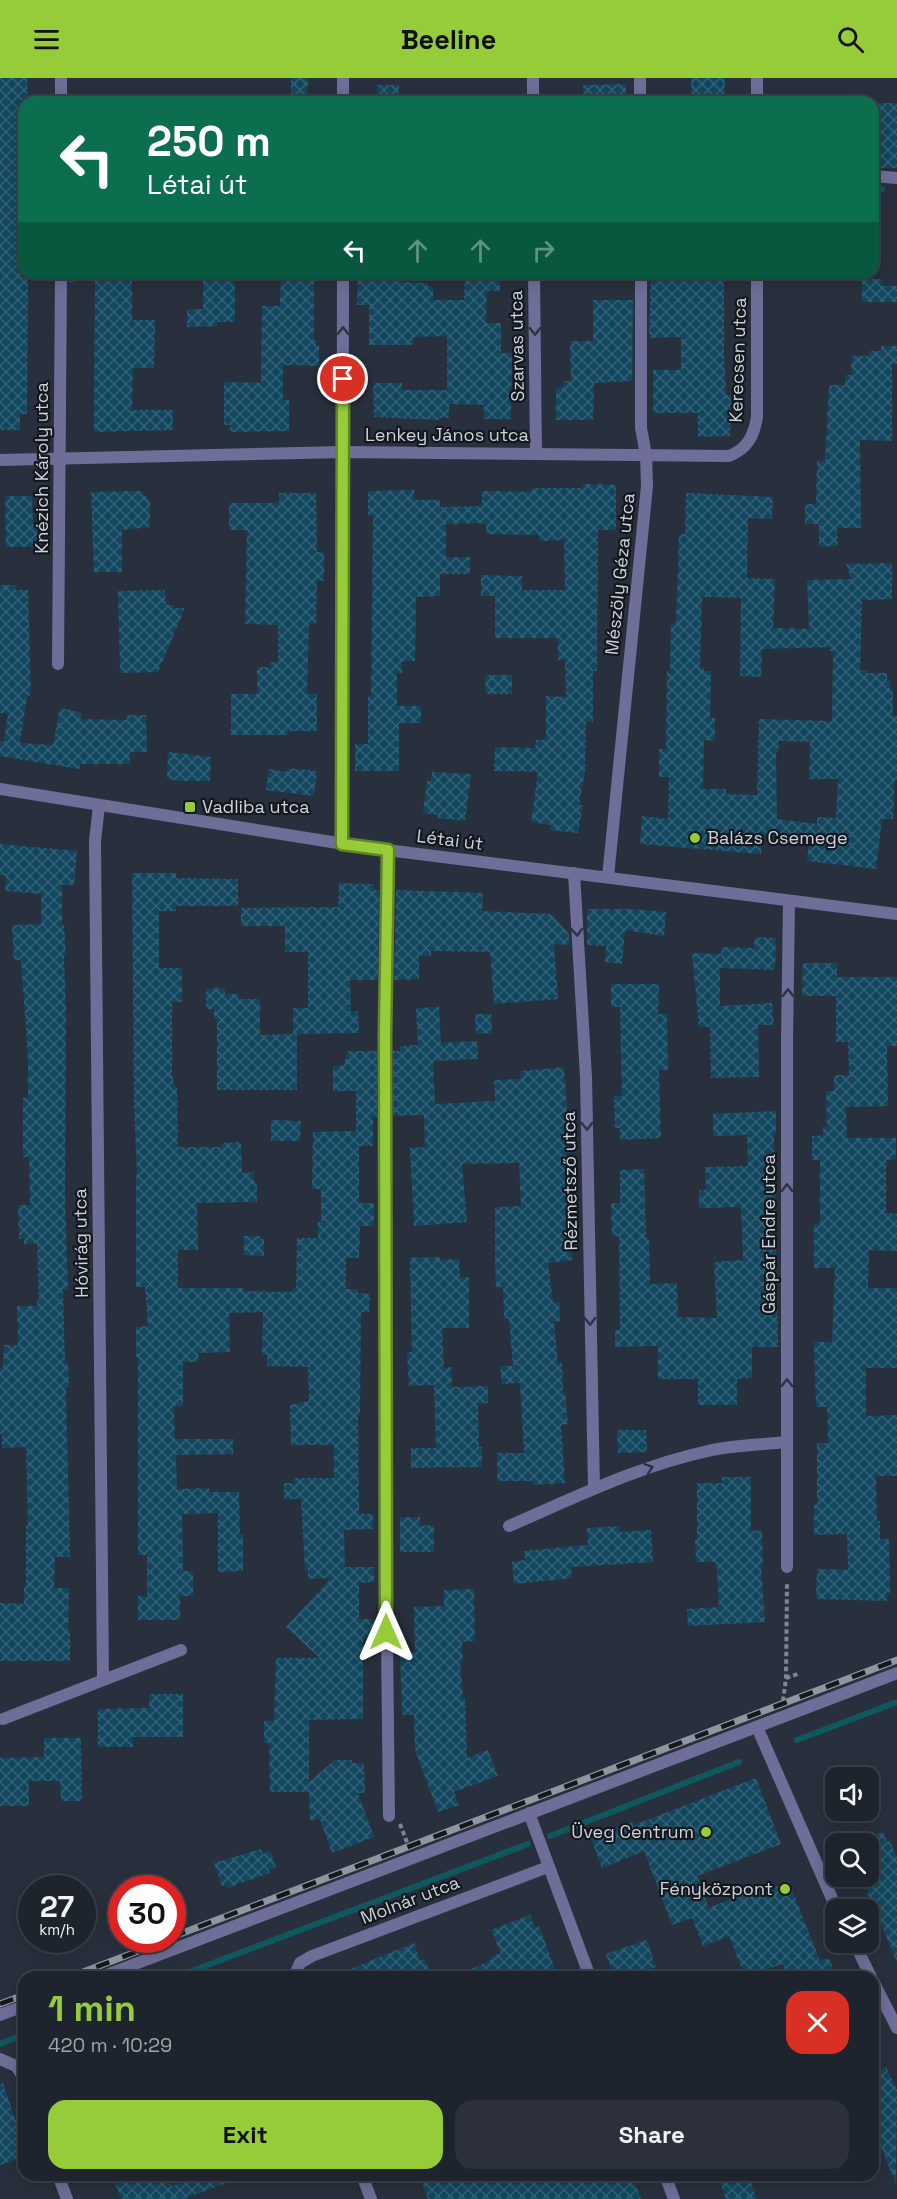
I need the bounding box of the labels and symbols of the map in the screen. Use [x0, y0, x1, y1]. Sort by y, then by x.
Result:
street label: Szarvas utca [504, 290, 529, 402]
street label: Kerecsen utca [724, 297, 751, 423]
one-way arrow [337, 326, 349, 335]
one-way arrow [529, 327, 541, 336]
pin [317, 353, 368, 404]
street label: Knézich Károly utca [30, 382, 53, 554]
street label: Lenkey János utca [365, 423, 529, 446]
street label: Mészöly Géza utca [600, 492, 639, 656]
place label: Vadliba utca [202, 795, 310, 818]
marker: Vadliba utca [183, 800, 197, 814]
street label: Létai út [415, 824, 485, 855]
place label: Balázs Csemege [707, 826, 848, 849]
marker: Balázs Csemege [688, 831, 702, 845]
one-way arrow [570, 927, 583, 936]
one-way arrow [782, 989, 794, 998]
street label: Rézmetsző utca [557, 1111, 582, 1251]
one-way arrow [581, 1122, 593, 1131]
street label: Gáspár Endre utca [757, 1154, 780, 1314]
one-way arrow [781, 1184, 793, 1193]
street label: Hóvirág utca [68, 1188, 93, 1298]
one-way arrow [584, 1317, 596, 1326]
one-way arrow [781, 1379, 793, 1388]
one-way arrow [643, 1463, 654, 1476]
position arrow [354, 1600, 418, 1664]
place label: Üveg Centrum [571, 1820, 694, 1843]
marker: Üveg Centrum [699, 1825, 713, 1839]
street label: Molnár utca [357, 1870, 462, 1929]
speed limit sign: 30 [108, 1875, 186, 1953]
place label: Fényközpont [660, 1877, 773, 1900]
marker: Fényközpont [778, 1882, 792, 1896]

